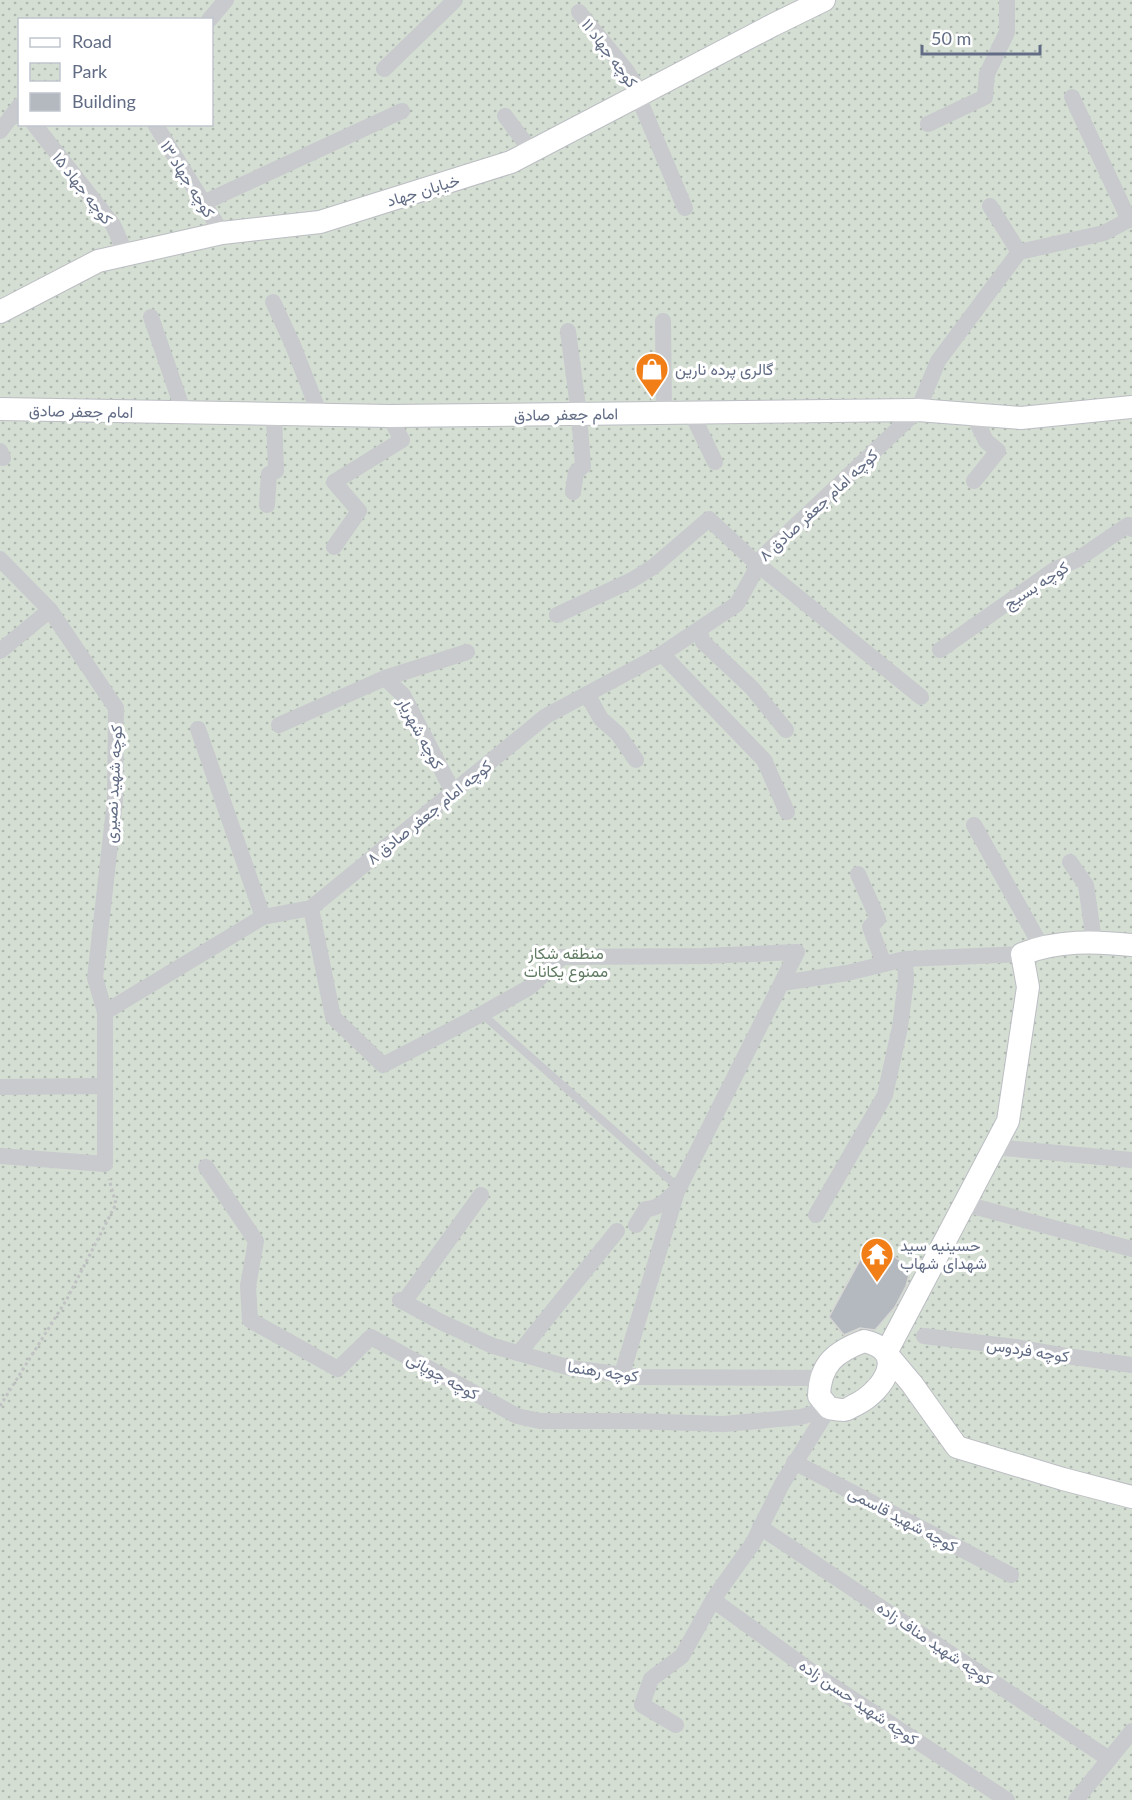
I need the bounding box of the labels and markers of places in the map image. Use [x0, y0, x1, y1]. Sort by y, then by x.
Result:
shop icon: گالری پرده نارین [634, 351, 670, 398]
place label: گالری پرده نارین [675, 359, 773, 381]
place label: حسینیه سید شهدای شهاب [900, 1235, 987, 1274]
temple icon: حسینیه سید شهدای شهاب [859, 1236, 895, 1283]

